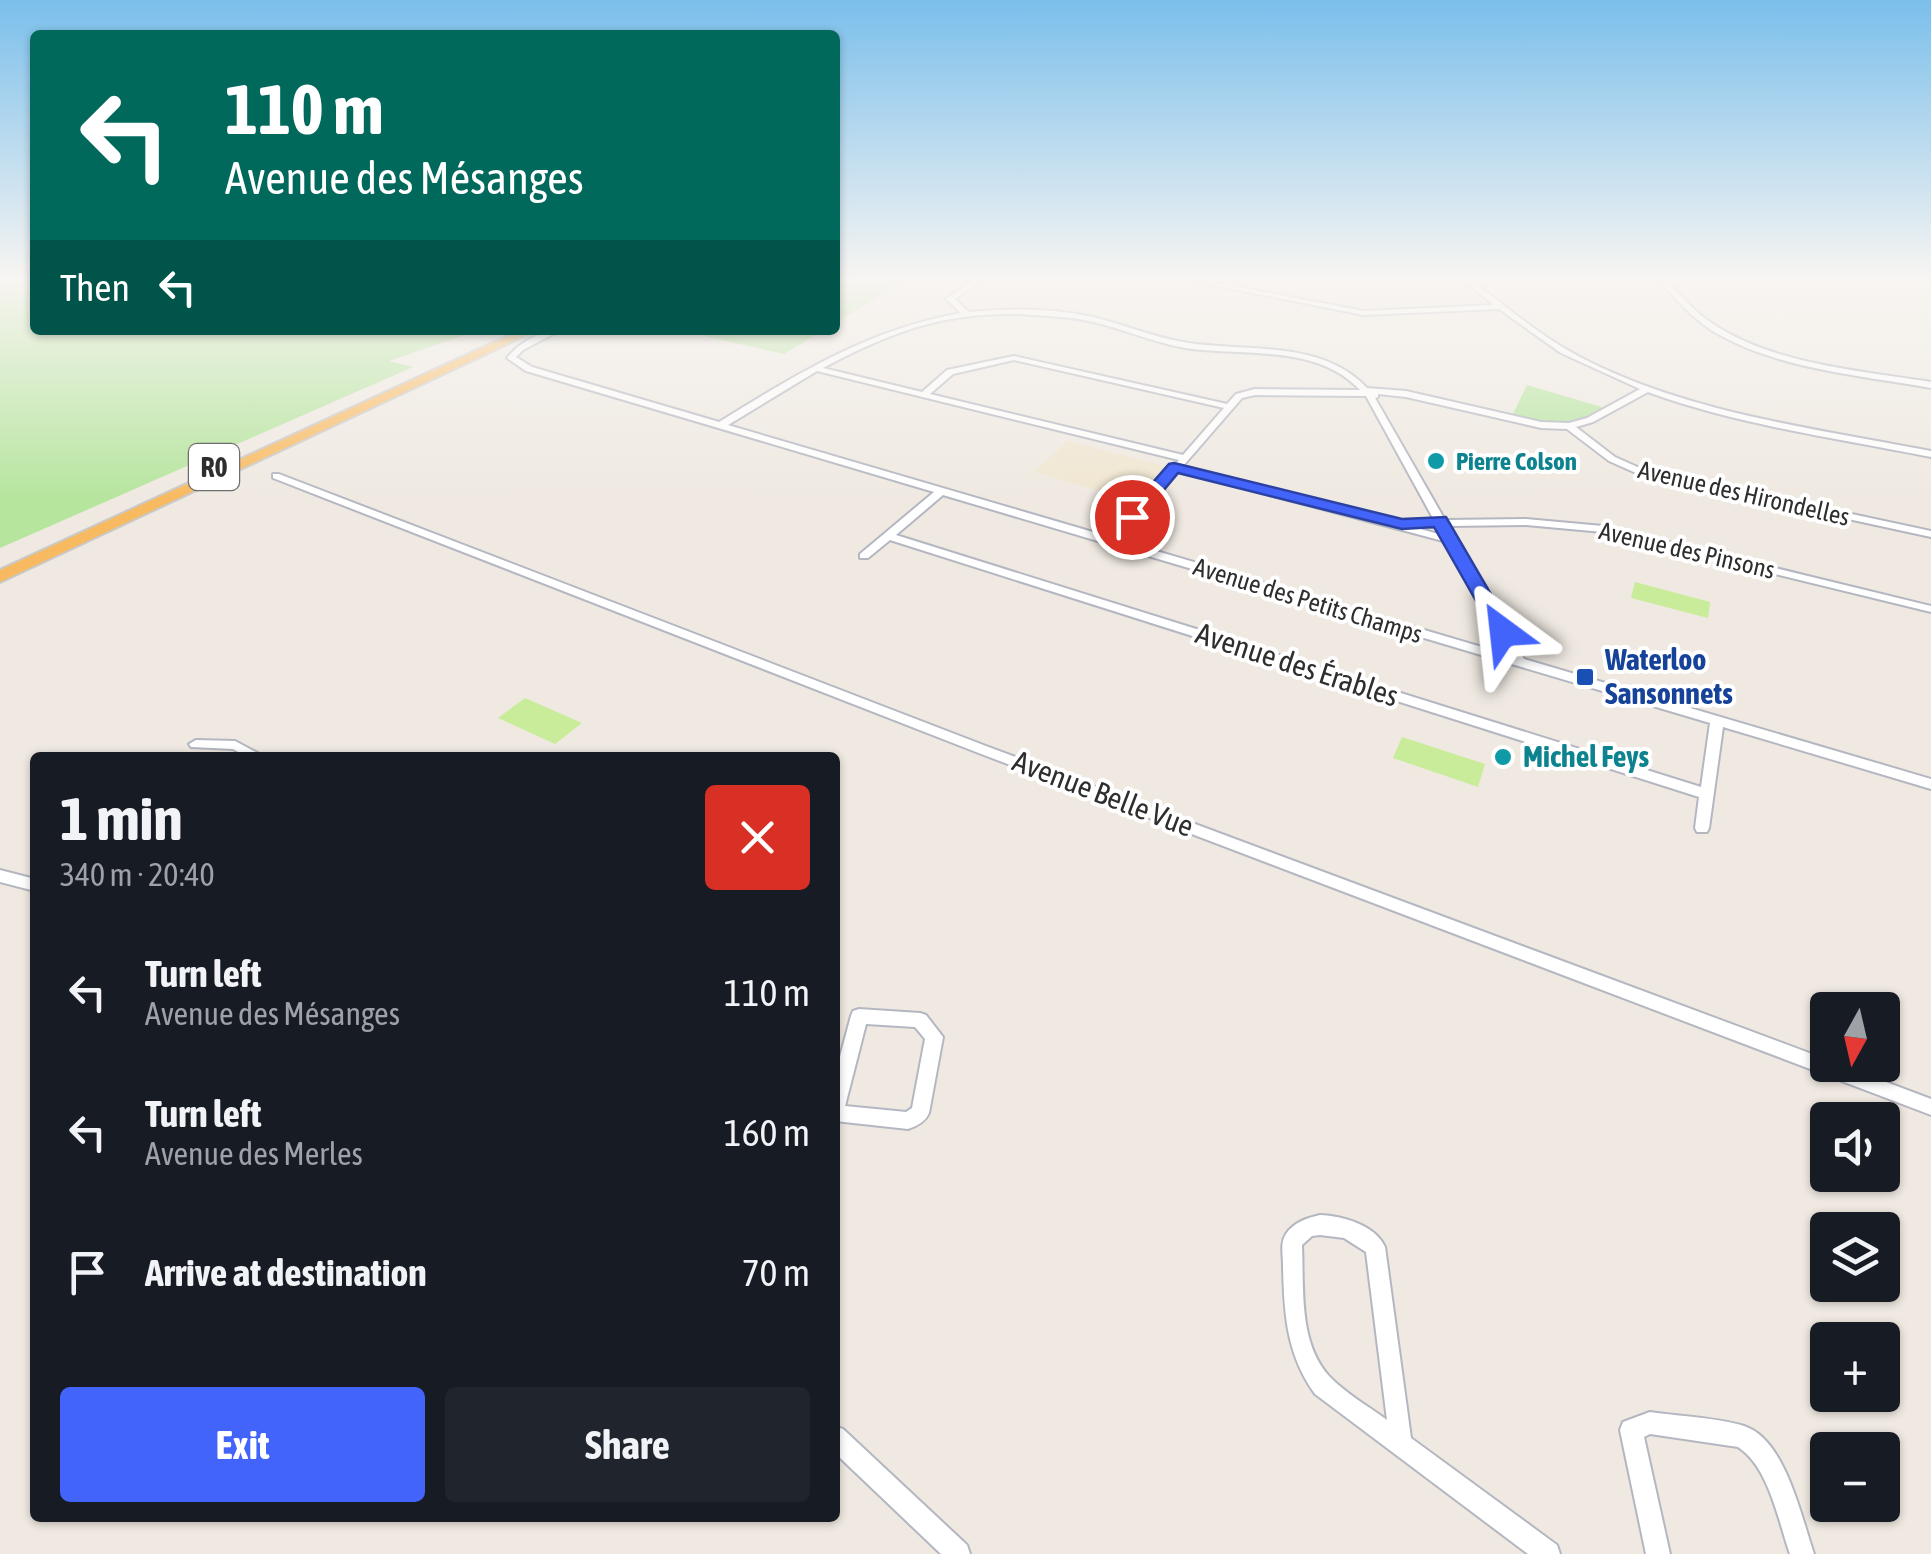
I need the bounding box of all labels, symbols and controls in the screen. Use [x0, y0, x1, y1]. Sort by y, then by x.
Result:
text: 110 m [225, 69, 384, 149]
icon: left [60, 70, 190, 200]
text: Avenue des Mésanges [225, 152, 584, 204]
icon: left [150, 260, 205, 315]
text: Then [60, 266, 130, 309]
road number: R0 [189, 444, 239, 490]
place label: Pierre Colson [1456, 447, 1577, 475]
marker: Pierre Colson [1425, 450, 1447, 472]
street label: Avenue des Hirondelles [1636, 455, 1853, 531]
pin [1090, 475, 1175, 560]
icon: arrive [1105, 490, 1160, 545]
street label: Avenue des Pinsons [1597, 516, 1778, 584]
street label: Avenue des Petits Champs [1190, 552, 1426, 648]
position arrow [1451, 580, 1555, 684]
street label: Avenue des Érables [1192, 615, 1403, 713]
place label: Waterloo Sansonnets [1604, 642, 1733, 710]
marker: Waterloo Sansonnets [1574, 666, 1596, 688]
place label: Michel Feys [1523, 739, 1649, 773]
street label: Avenue Belle Vue [1008, 743, 1198, 843]
marker: Michel Feys [1492, 746, 1514, 768]
text: 1 min [60, 784, 183, 853]
button: close [705, 785, 810, 890]
text: 340 m · 20:40 [60, 856, 215, 893]
text: Turn left [145, 952, 261, 995]
icon: left [60, 965, 115, 1020]
text: 110 m [724, 971, 810, 1014]
north arrow [1810, 992, 1900, 1082]
map controls [1810, 992, 1900, 1522]
text: Avenue des Mésanges [145, 995, 400, 1032]
text: Turn left [145, 1092, 261, 1135]
button: sound [1810, 1102, 1900, 1192]
icon: left [60, 1105, 115, 1160]
text: 160 m [724, 1111, 810, 1154]
text: Avenue des Merles [145, 1135, 363, 1172]
button: layers [1810, 1212, 1900, 1302]
icon: arrive [60, 1245, 115, 1300]
text: Arrive at destination [145, 1251, 427, 1294]
text: 70 m [742, 1251, 810, 1294]
button: + [1810, 1322, 1900, 1412]
button: Exit [60, 1387, 425, 1502]
button: Share [445, 1387, 810, 1502]
button: − [1810, 1432, 1900, 1522]

